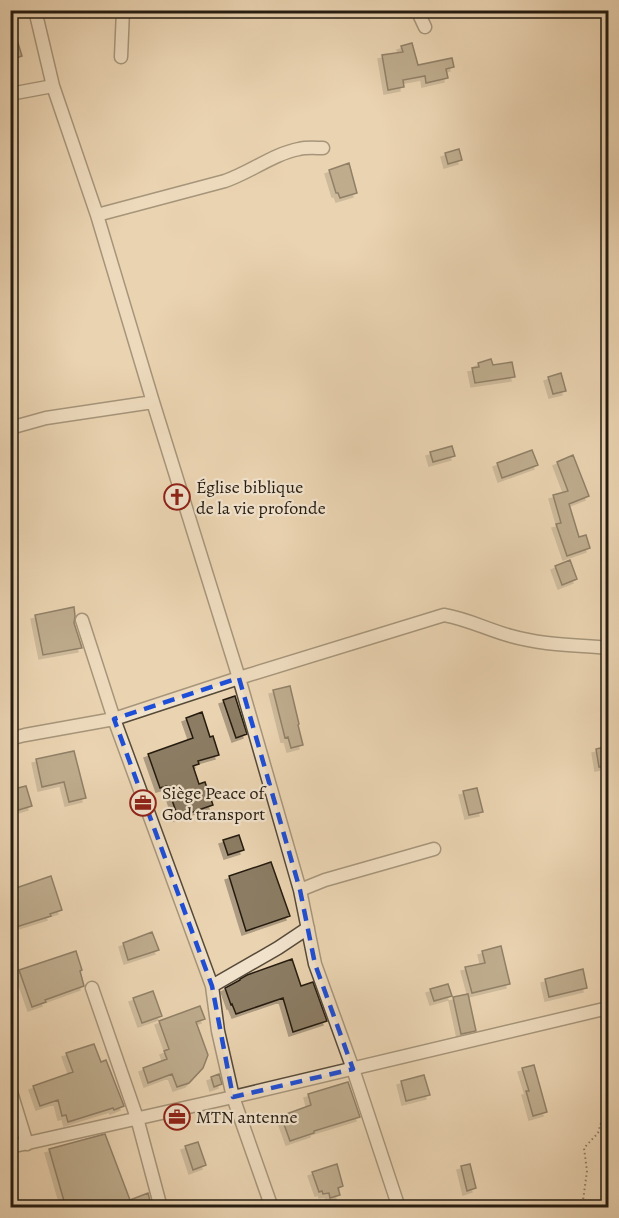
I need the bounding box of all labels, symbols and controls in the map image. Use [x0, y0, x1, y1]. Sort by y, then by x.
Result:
place label: Église biblique de la vie profonde [196, 475, 326, 520]
church icon: Église biblique de la vie profonde [162, 482, 192, 512]
place label: Siège Peace of God transport [162, 781, 267, 826]
office icon: Siège Peace of God transport [128, 788, 158, 818]
office icon: MTN antenne [162, 1102, 192, 1132]
place label: MTN antenne [196, 1105, 297, 1129]

